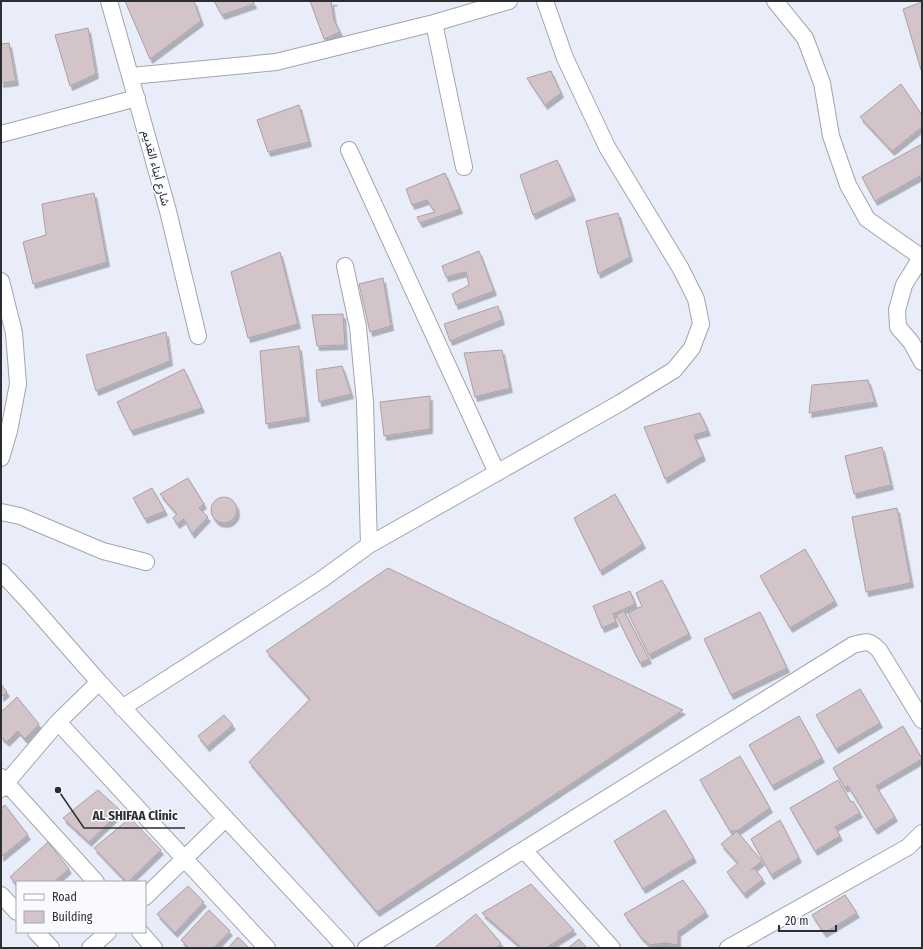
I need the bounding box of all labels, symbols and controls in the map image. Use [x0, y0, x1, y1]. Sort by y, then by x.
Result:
street label: شارع أبناء القديم [137, 128, 173, 208]
callout: AL SHIFAA Clinic [84, 803, 185, 828]
text: AL SHIFAA Clinic [91, 808, 178, 823]
legend [16, 881, 146, 933]
text: Road [52, 890, 77, 904]
scale bar [779, 907, 836, 933]
text: Building [52, 910, 93, 924]
text: 20 m [785, 914, 809, 928]

